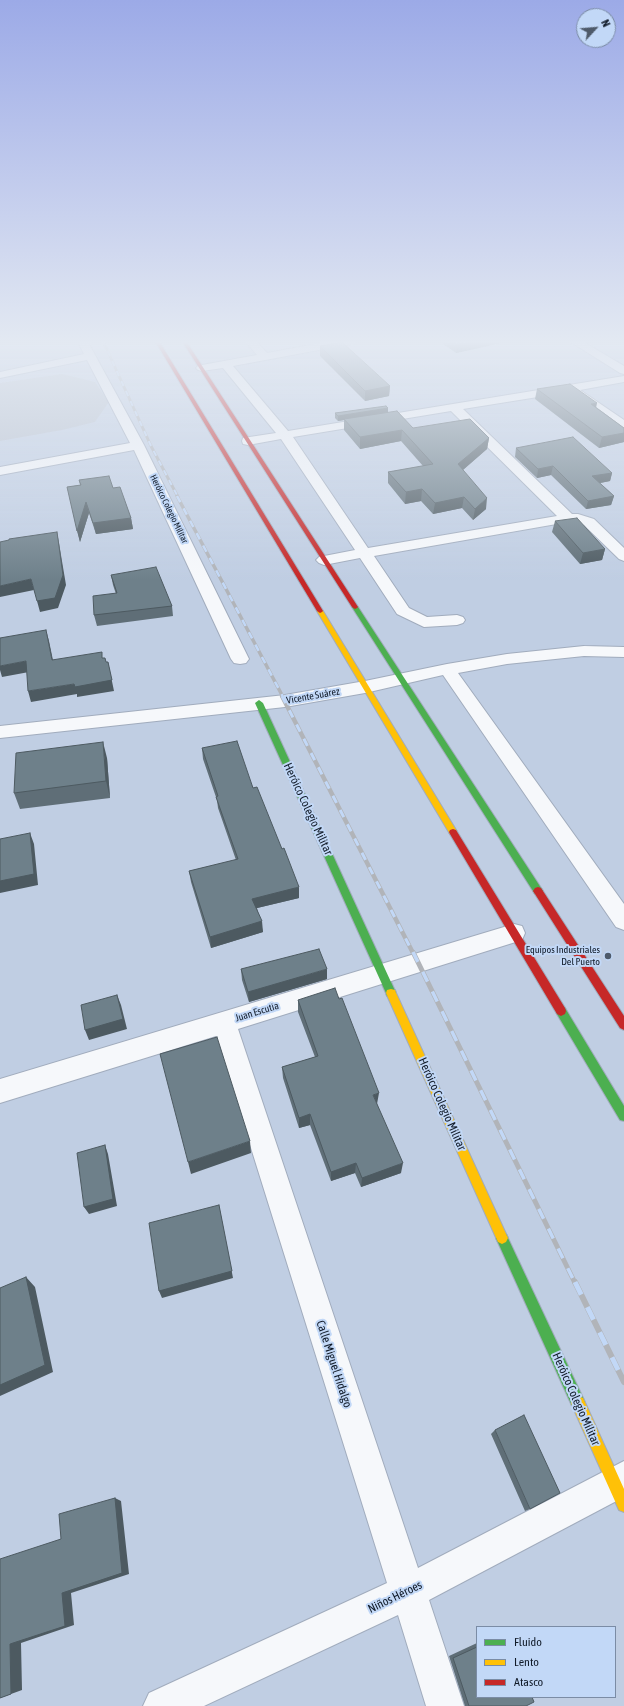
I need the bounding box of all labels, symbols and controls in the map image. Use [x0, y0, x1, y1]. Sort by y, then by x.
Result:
north arrow [576, 8, 616, 48]
text: N [599, 18, 613, 29]
street label: Heróico Colegio Militar [148, 473, 190, 545]
street label: Vicente Suárez [285, 685, 341, 707]
street label: Heróico Colegio Militar [280, 761, 336, 857]
place label: Equipos Industriales Del Puerto [526, 944, 600, 968]
marker: Equipos Industriales Del Puerto [603, 951, 613, 961]
street label: Juan Escutia [234, 1000, 280, 1024]
street label: Heróico Colegio Militar [415, 1055, 469, 1153]
street label: Calle Miguel Hidalgo [313, 1319, 355, 1409]
street label: Heróico Colegio Militar [549, 1350, 603, 1448]
street label: Niños Héroes [366, 1578, 424, 1616]
legend [476, 1626, 616, 1698]
text: Fluido [514, 1635, 542, 1649]
text: Lento [514, 1655, 539, 1669]
text: Atasco [514, 1675, 543, 1689]

